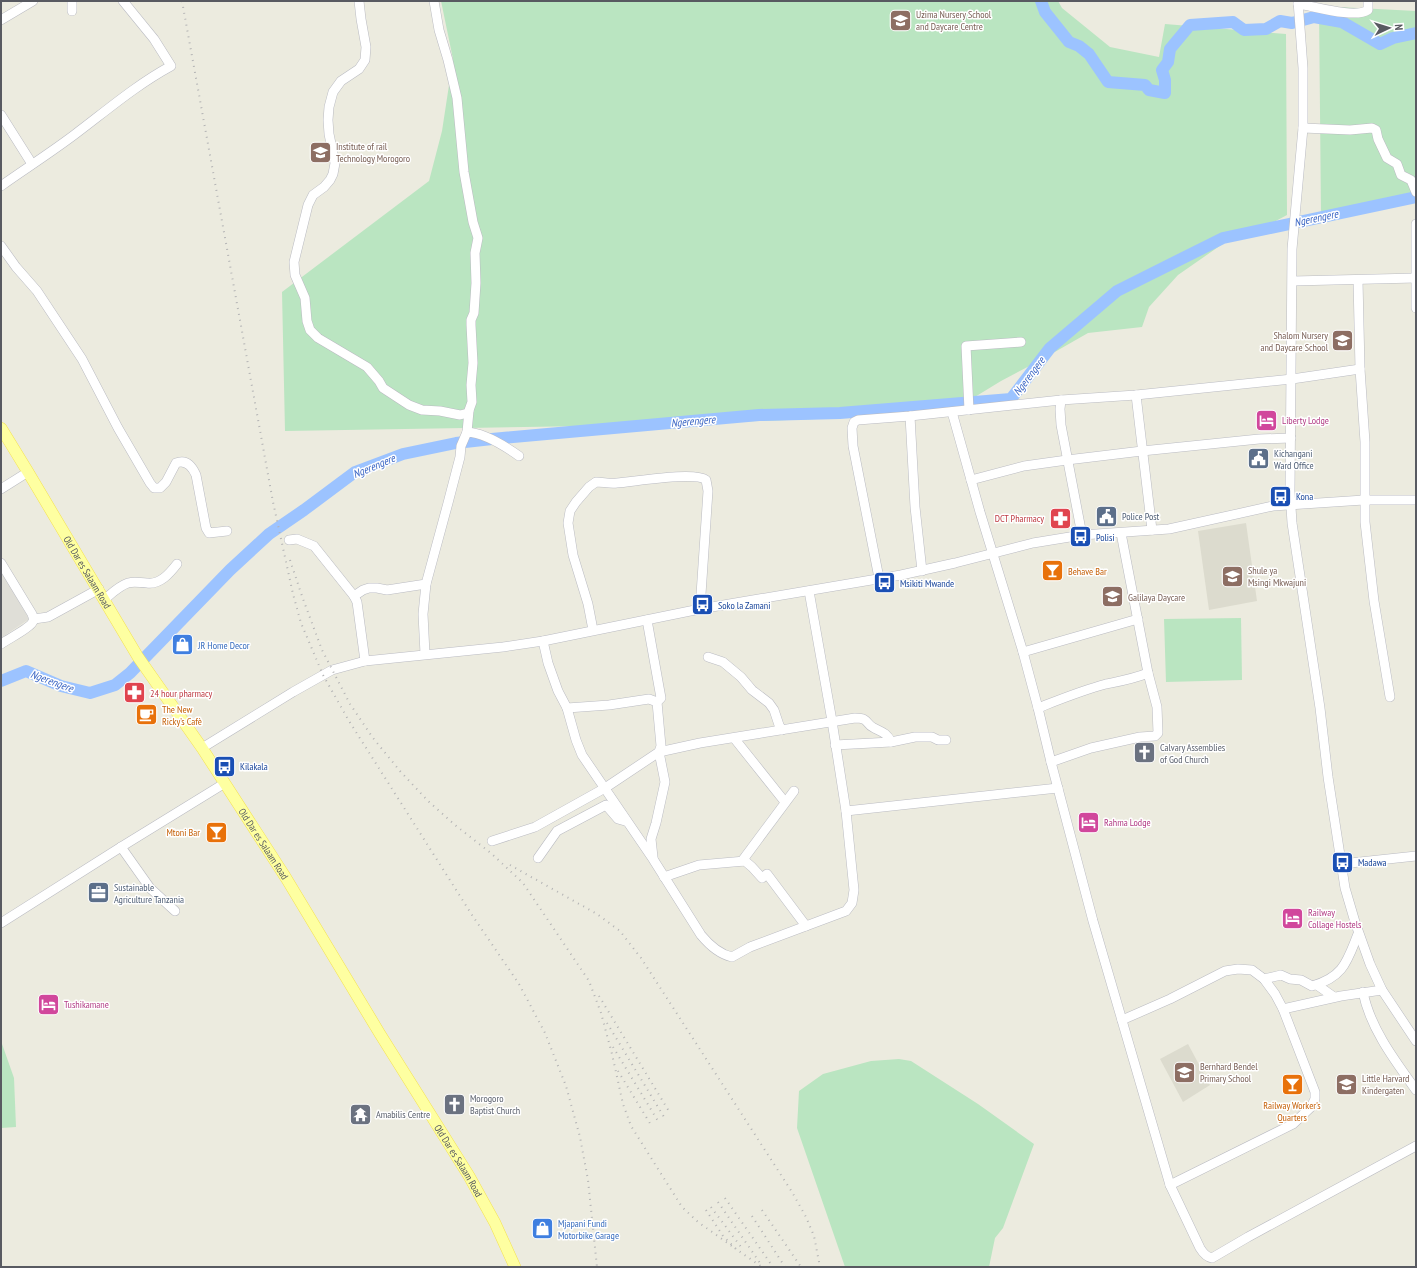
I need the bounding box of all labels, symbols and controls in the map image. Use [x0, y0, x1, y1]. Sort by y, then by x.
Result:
school or university icon: Uzima Nursery School and Daycare Centre [888, 7, 914, 33]
place label: Uzima Nursery School and Daycare Centre [916, 8, 992, 33]
north arrow [1369, 8, 1409, 48]
text: N [1392, 24, 1406, 31]
school or university icon: Institute of rail Technology Morogoro [307, 139, 333, 165]
place label: Institute of rail Technology Morogoro [336, 140, 410, 165]
water label: Ngerengere [1293, 206, 1341, 229]
school or university icon: Shalom Nursery and Daycare School [1330, 328, 1356, 354]
place label: Shalom Nursery and Daycare School [1260, 329, 1329, 354]
water label: Ngerengere [1010, 353, 1049, 398]
hotel icon: Liberty Lodge [1253, 407, 1279, 433]
water label: Ngerengere [670, 412, 717, 430]
place label: Liberty Lodge [1282, 414, 1329, 427]
public building icon: Kichangani Ward Office [1246, 446, 1272, 472]
place label: Kichangani Ward Office [1274, 447, 1314, 472]
water label: Ngerengere [351, 450, 399, 481]
bus stop icon: Kona [1268, 483, 1294, 509]
place label: Kona [1296, 490, 1313, 503]
public building icon: Police Post [1094, 503, 1120, 529]
pharmacy icon: DCT Pharmacy [1047, 505, 1073, 531]
place label: Police Post [1122, 510, 1160, 523]
place label: DCT Pharmacy [995, 512, 1044, 525]
bus stop icon: Polisi [1067, 524, 1093, 550]
place label: Polisi [1096, 531, 1115, 544]
street label: Old Dar es Salaam Road [61, 533, 114, 611]
bar icon: Behave Bar [1039, 558, 1065, 584]
school or university icon: Shule ya Msingi Mkwajuni [1219, 563, 1245, 589]
place label: Shule ya Msingi Mkwajuni [1248, 564, 1306, 589]
place label: Behave Bar [1068, 565, 1107, 578]
bus stop icon: Msikiti Mwande [872, 570, 898, 596]
place label: Msikiti Mwande [900, 577, 954, 590]
school or university icon: Galilaya Daycare [1099, 584, 1125, 610]
place label: Galilaya Daycare [1128, 591, 1185, 604]
bus stop icon: Soko la Zamani [690, 592, 716, 618]
place label: Soko la Zamani [718, 599, 770, 612]
shop icon: JR Home Decor [169, 632, 195, 658]
place label: JR Home Decor [197, 639, 250, 652]
water label: Ngerengere [29, 667, 77, 696]
pharmacy icon: 24 hour pharmacy [122, 680, 148, 706]
place label: 24 hour pharmacy [150, 687, 212, 700]
cafe icon: The New Ricky’s Cafè [133, 702, 159, 728]
place label: The New Ricky’s Cafè [162, 703, 202, 728]
church icon: Calvary Assemblies of God Church [1132, 740, 1158, 766]
place label: Calvary Assemblies of God Church [1160, 741, 1226, 766]
bus stop icon: Kilakala [211, 753, 237, 779]
place label: Kilakala [240, 760, 268, 773]
street label: Old Dar es Salaam Road [236, 806, 292, 882]
hotel icon: Rahma Lodge [1075, 809, 1101, 835]
place label: Rahma Lodge [1104, 816, 1151, 829]
bar icon: Mtoni Bar [203, 819, 229, 845]
place label: Mtoni Bar [167, 826, 200, 839]
bus stop icon: Madawa [1329, 849, 1355, 875]
place label: Madawa [1358, 856, 1387, 869]
office icon: Sustainable Agriculture Tanzania [86, 880, 112, 906]
place label: Sustainable Agriculture Tanzania [114, 881, 184, 906]
hotel icon: Railway Collage Hostels [1279, 905, 1305, 931]
place label: Railway Collage Hostels [1308, 906, 1362, 931]
hotel icon: Tushikamane [35, 991, 61, 1017]
place label: Tushikamane [64, 998, 109, 1011]
school or university icon: Bernhard Bendel Primary School [1172, 1059, 1198, 1085]
place label: Bernhard Bendel Primary School [1200, 1060, 1258, 1085]
school or university icon: Little Harvard Kindergaten [1333, 1071, 1359, 1097]
bar icon: Railway Worker's Quarters [1279, 1072, 1305, 1098]
place label: Little Harvard Kindergaten [1362, 1072, 1409, 1097]
church icon: Morogoro Baptist Church [442, 1091, 468, 1117]
place label: Morogoro Baptist Church [470, 1092, 520, 1117]
place label: Railway Worker's Quarters [1263, 1099, 1321, 1124]
temple icon: Amabilis Centre [348, 1101, 374, 1127]
place label: Amabilis Centre [376, 1108, 430, 1121]
street label: Old Dar es Salaam Road [432, 1122, 486, 1199]
shop icon: Mjapani Fundi Motorbike Garage [529, 1216, 555, 1242]
place label: Mjapani Fundi Motorbike Garage [558, 1217, 619, 1242]

